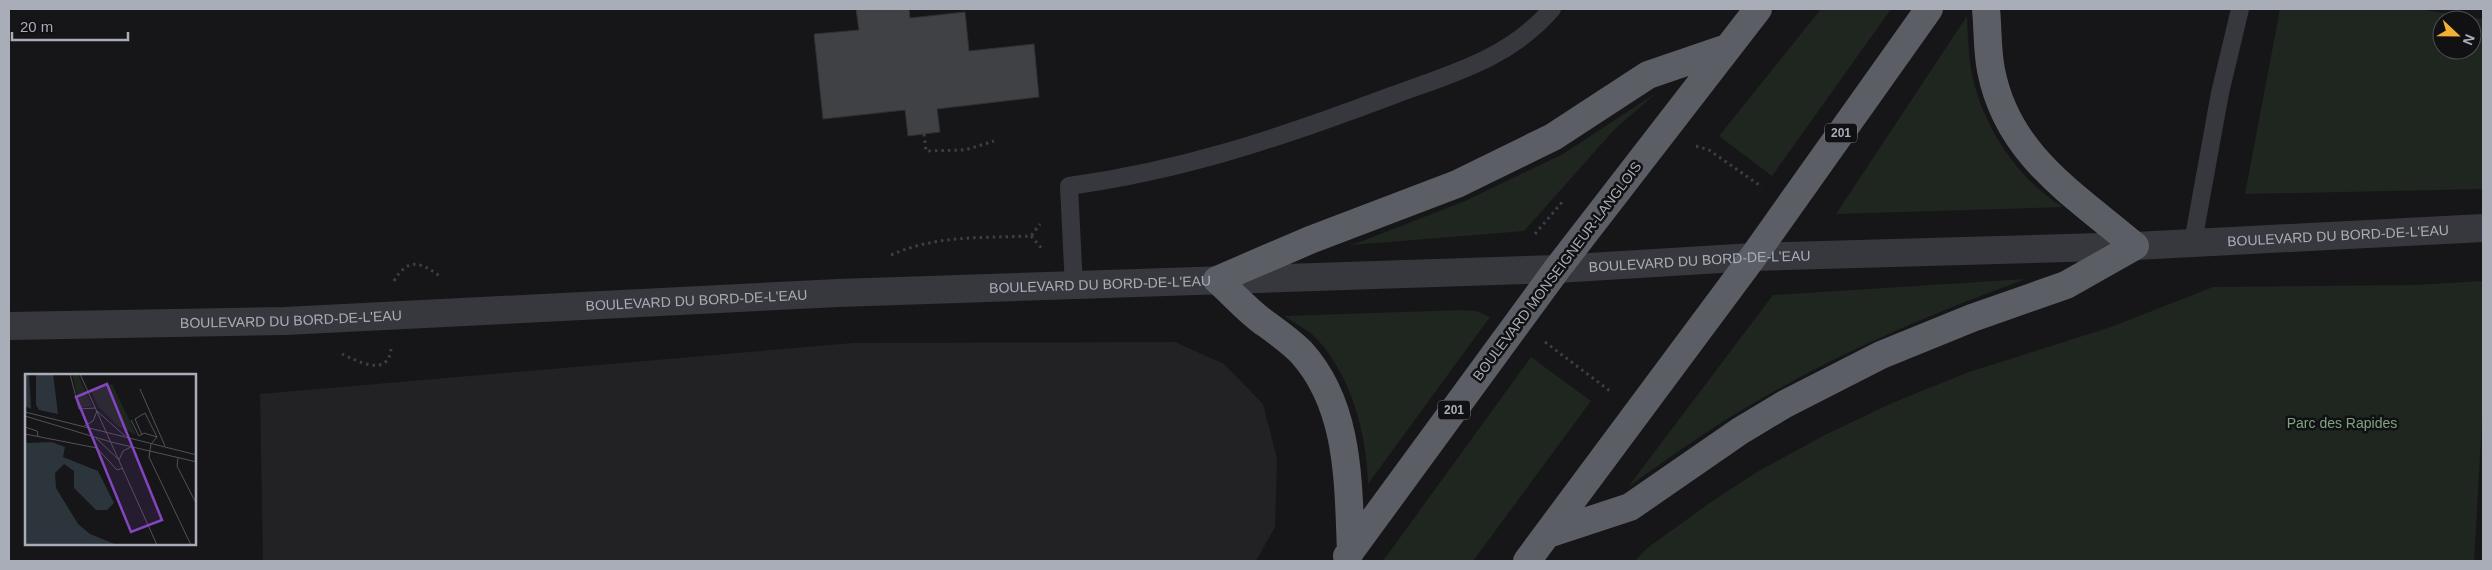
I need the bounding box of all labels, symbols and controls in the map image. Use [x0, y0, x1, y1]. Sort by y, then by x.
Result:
scale bar [12, 10, 129, 42]
north arrow [2432, 10, 2482, 60]
text: 20 m [20, 18, 53, 35]
text: N [2460, 32, 2478, 48]
road number: 201 [1825, 124, 1857, 142]
street label: BOULEVARD MONSEIGNEUR-LANGLOIS [1469, 158, 1645, 384]
street label: BOULEVARD DU BORD-DE-L'EAU [2227, 222, 2449, 249]
street label: BOULEVARD DU BORD-DE-L'EAU [1588, 247, 1811, 275]
street label: BOULEVARD DU BORD-DE-L'EAU [989, 273, 1211, 296]
street label: BOULEVARD DU BORD-DE-L'EAU [585, 287, 808, 314]
street label: BOULEVARD DU BORD-DE-L'EAU [180, 307, 402, 331]
inset map [25, 374, 196, 545]
road number: 201 [1438, 400, 1470, 420]
park label: Parc des Rapides [2287, 415, 2397, 431]

